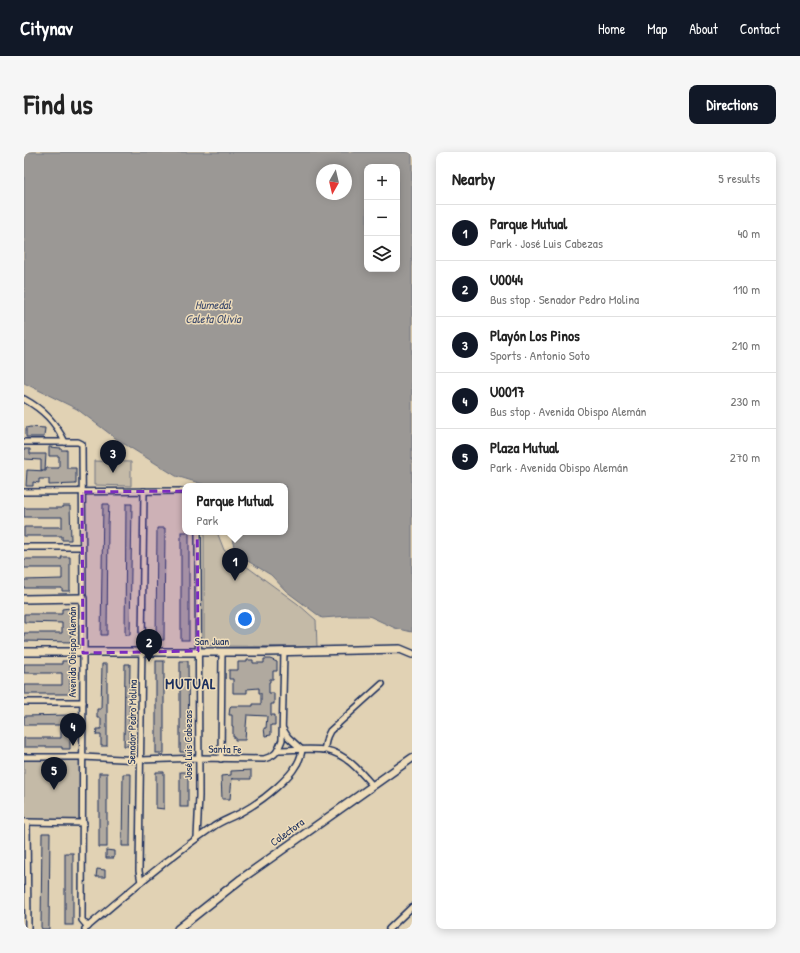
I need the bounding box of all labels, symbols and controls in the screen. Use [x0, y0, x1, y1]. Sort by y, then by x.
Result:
text: Citynav [20, 15, 73, 41]
text: Home [598, 19, 625, 38]
text: Map [647, 19, 667, 38]
text: About [689, 19, 718, 38]
text: Contact [740, 19, 780, 38]
text: Find us [24, 85, 93, 123]
button: Directions [689, 85, 776, 124]
north arrow [316, 164, 352, 200]
map controls [364, 164, 400, 272]
button: + [364, 164, 400, 200]
text: Nearby [452, 167, 495, 190]
text: 5 results [718, 169, 760, 187]
button: − [364, 200, 400, 236]
text: Parque Mutual [490, 213, 567, 234]
text: 1 [463, 224, 467, 242]
text: 40 m [737, 224, 760, 242]
text: Park · José Luis Cabezas [490, 234, 603, 252]
button: layers [364, 236, 400, 272]
text: U0044 [490, 269, 523, 290]
text: 2 [462, 280, 468, 298]
text: 110 m [733, 280, 760, 298]
text: Bus stop · Senador Pedro Molina [490, 290, 639, 308]
water label: Humedal Caleta Olivia [185, 296, 242, 327]
text: Playón Los Pinos [490, 325, 580, 346]
text: 3 [462, 336, 468, 354]
text: 210 m [732, 336, 760, 354]
text: Sports · Antonio Soto [490, 346, 590, 364]
text: U0017 [490, 381, 525, 402]
text: 4 [463, 392, 467, 410]
text: 230 m [730, 392, 760, 410]
text: Bus stop · Avenida Obispo Alemán [490, 402, 646, 420]
text: Plaza Mutual [490, 437, 559, 458]
pin: 3 [100, 440, 126, 473]
text: 5 [462, 448, 468, 466]
text: 270 m [730, 448, 760, 466]
text: Park · Avenida Obispo Alemán [490, 458, 628, 476]
popup [182, 483, 288, 535]
text: Parque Mutual [196, 490, 274, 511]
text: Park [196, 511, 218, 529]
pin: 1 [222, 548, 248, 581]
street label: Avenida Obispo Alemán [65, 606, 79, 698]
your location [235, 609, 255, 629]
pin: 2 [136, 629, 162, 662]
street label: San Juan [195, 634, 229, 648]
district label: MUTUAL [165, 673, 217, 694]
street label: Senador Pedro Molina [124, 679, 140, 765]
street label: José Luis Cabezas [181, 710, 195, 780]
pin: 4 [60, 713, 86, 746]
street label: Santa Fe [208, 742, 242, 756]
pin: 5 [41, 757, 67, 790]
street label: Colectora [267, 815, 307, 849]

